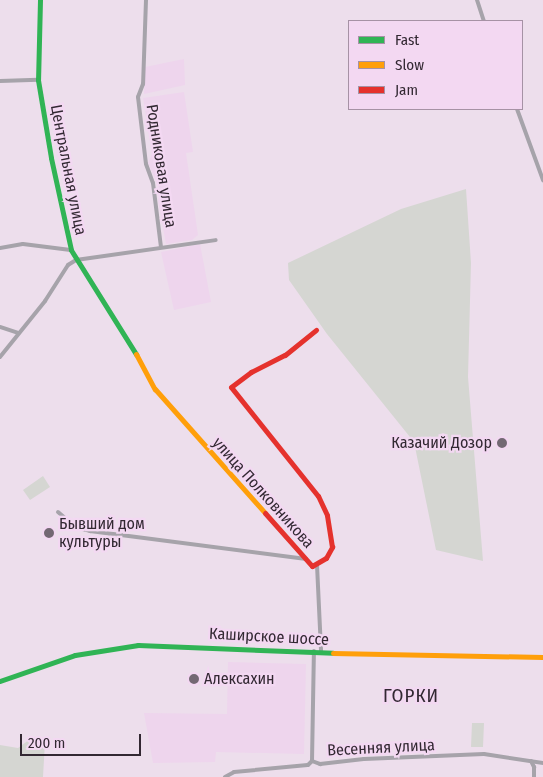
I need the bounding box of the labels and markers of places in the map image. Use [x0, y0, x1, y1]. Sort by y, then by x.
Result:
place label: Казачий Дозор [391, 433, 492, 453]
marker: Казачий Дозор [496, 437, 508, 449]
place label: Бывший дом культуры [59, 514, 145, 552]
marker: Бывший дом культуры [43, 527, 55, 539]
place label: Алексахин [204, 669, 275, 689]
marker: Алексахин [188, 673, 200, 685]

